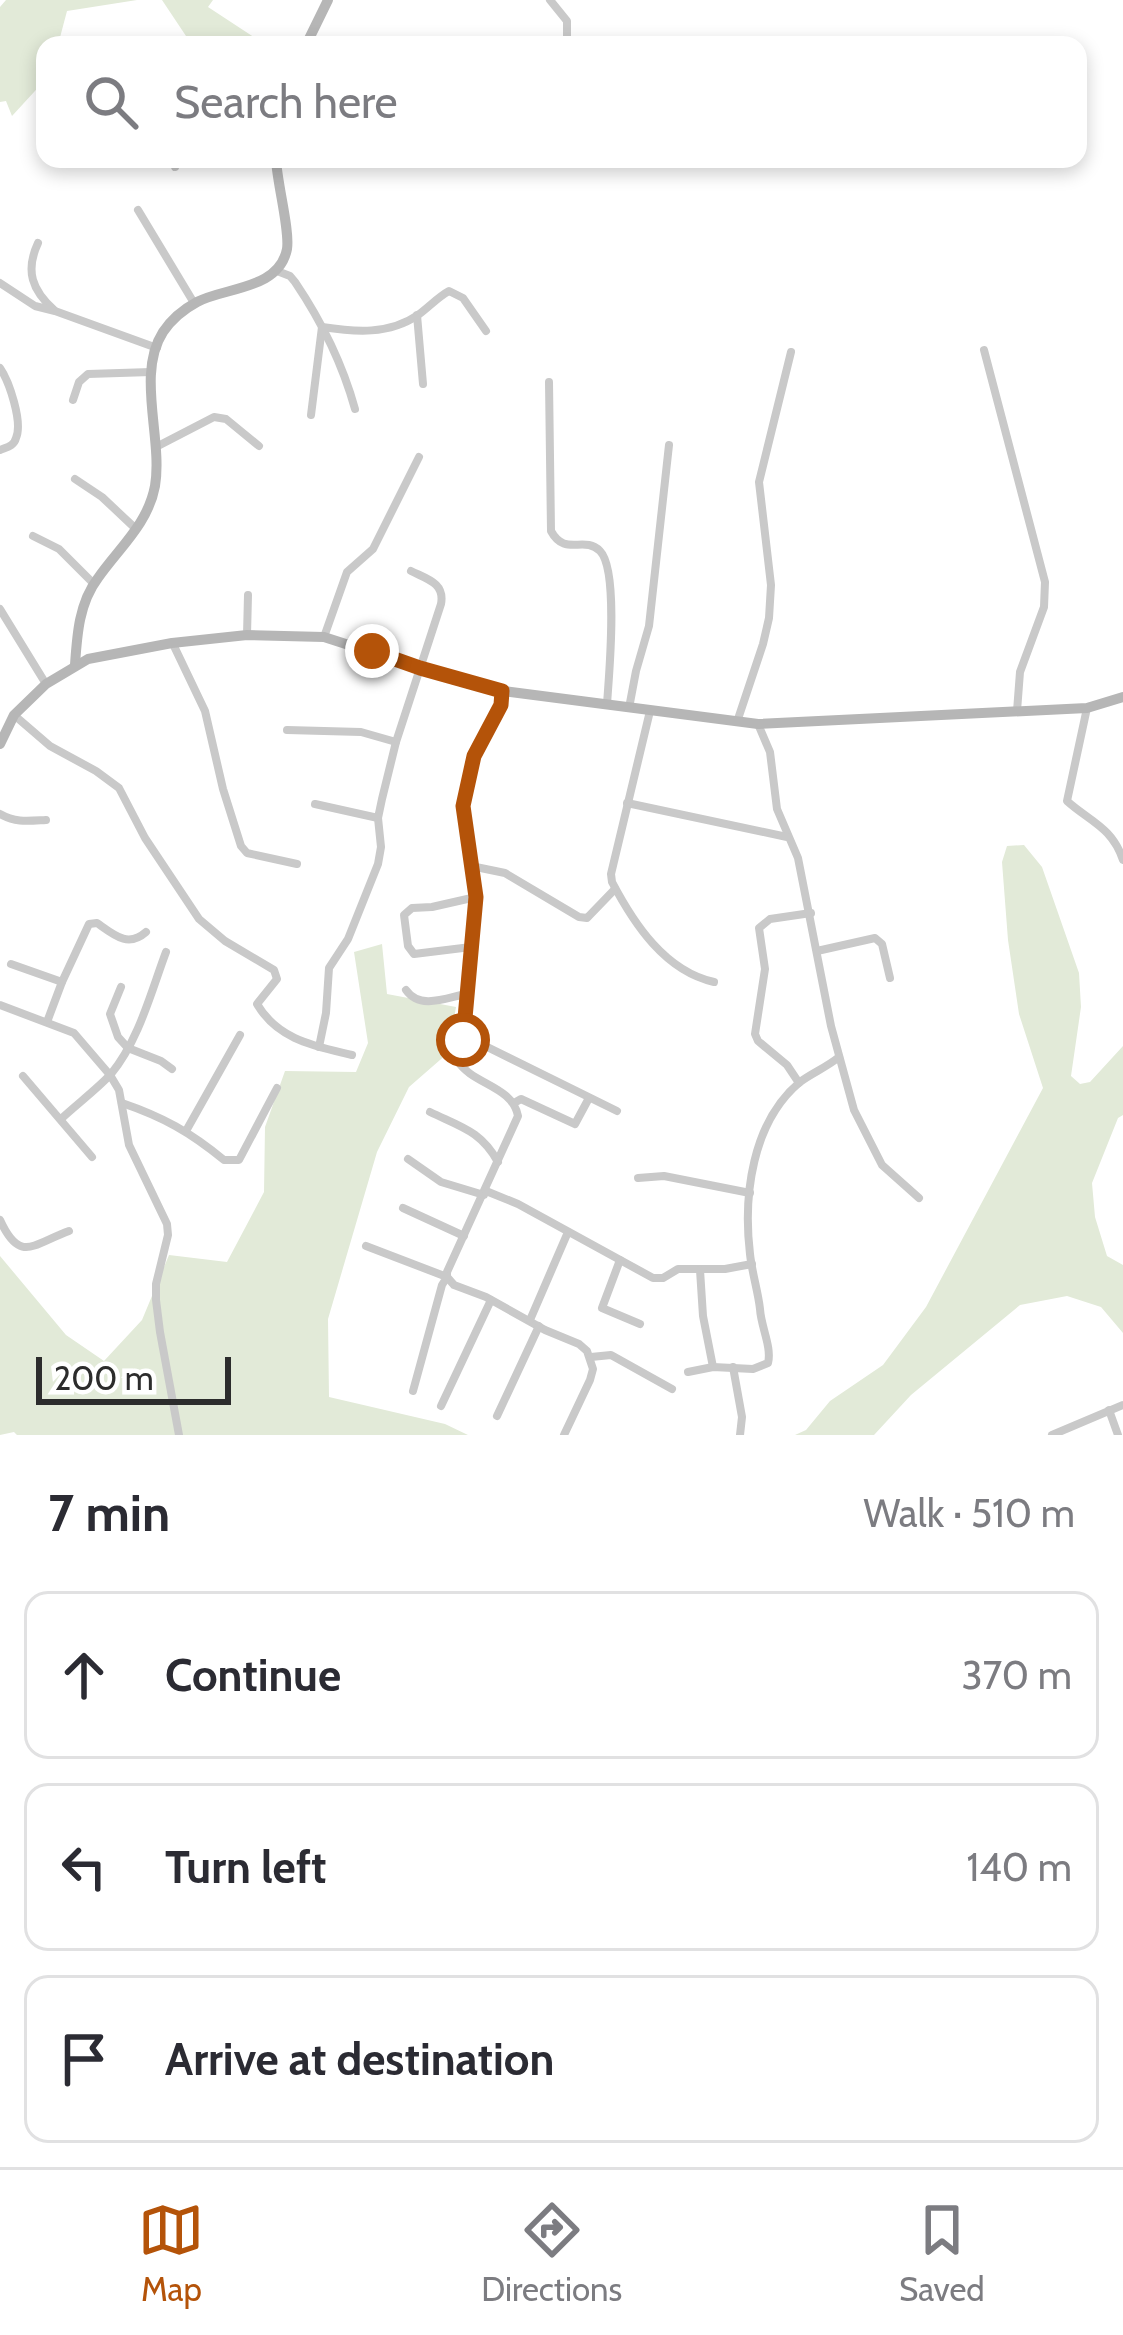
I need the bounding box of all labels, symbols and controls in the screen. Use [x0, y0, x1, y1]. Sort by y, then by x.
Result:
search box [36, 36, 1087, 168]
icon: search [78, 69, 144, 135]
text: Search here [174, 75, 398, 129]
route end [345, 624, 399, 678]
route start [436, 1013, 490, 1067]
scale bar [36, 1351, 231, 1404]
text: 200 m [54, 1358, 154, 1398]
text: 7 min [48, 1482, 170, 1544]
text: Walk · 510 m [863, 1489, 1075, 1537]
icon: ahead [51, 1642, 117, 1708]
text: Continue [165, 1648, 341, 1702]
text: 370 m [961, 1651, 1072, 1699]
icon: left [51, 1834, 117, 1900]
text: Turn left [165, 1840, 327, 1894]
text: 140 m [967, 1843, 1072, 1891]
icon: arrive [51, 2026, 117, 2092]
text: Arrive at destination [165, 2032, 554, 2086]
tab: Map [138, 2197, 204, 2309]
tab: Directions [481, 2197, 622, 2309]
tab: Saved [899, 2197, 985, 2309]

